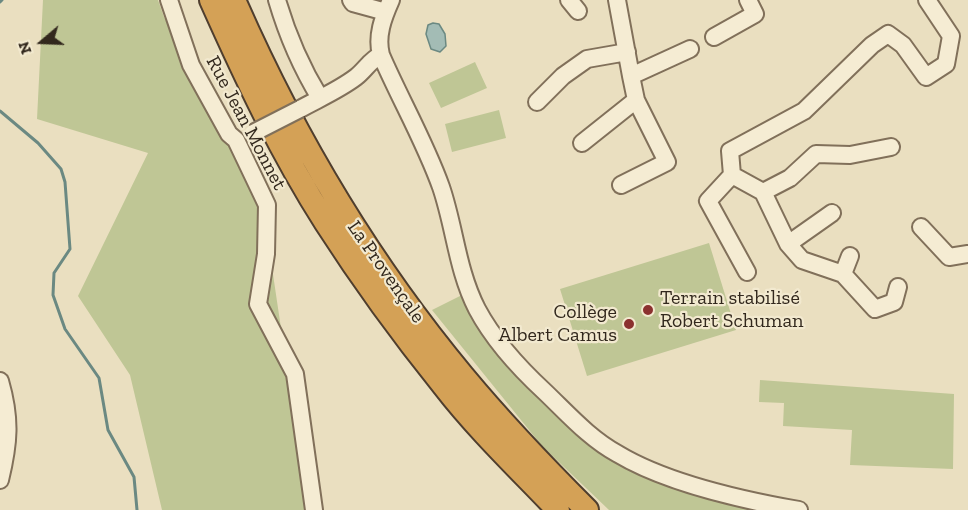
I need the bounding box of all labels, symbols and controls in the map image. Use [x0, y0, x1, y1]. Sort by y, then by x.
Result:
north arrow [12, 12, 72, 72]
text: N [14, 39, 35, 57]
street label: Rue Jean Monnet [201, 52, 291, 194]
street label: La Provençale [342, 216, 430, 328]
place label: Terrain stabilisé Robert Schuman [660, 286, 803, 333]
place label: Collège Albert Camus [498, 300, 617, 347]
marker: Terrain stabilisé Robert Schuman [641, 303, 655, 317]
marker: Collège Albert Camus [622, 317, 636, 331]

